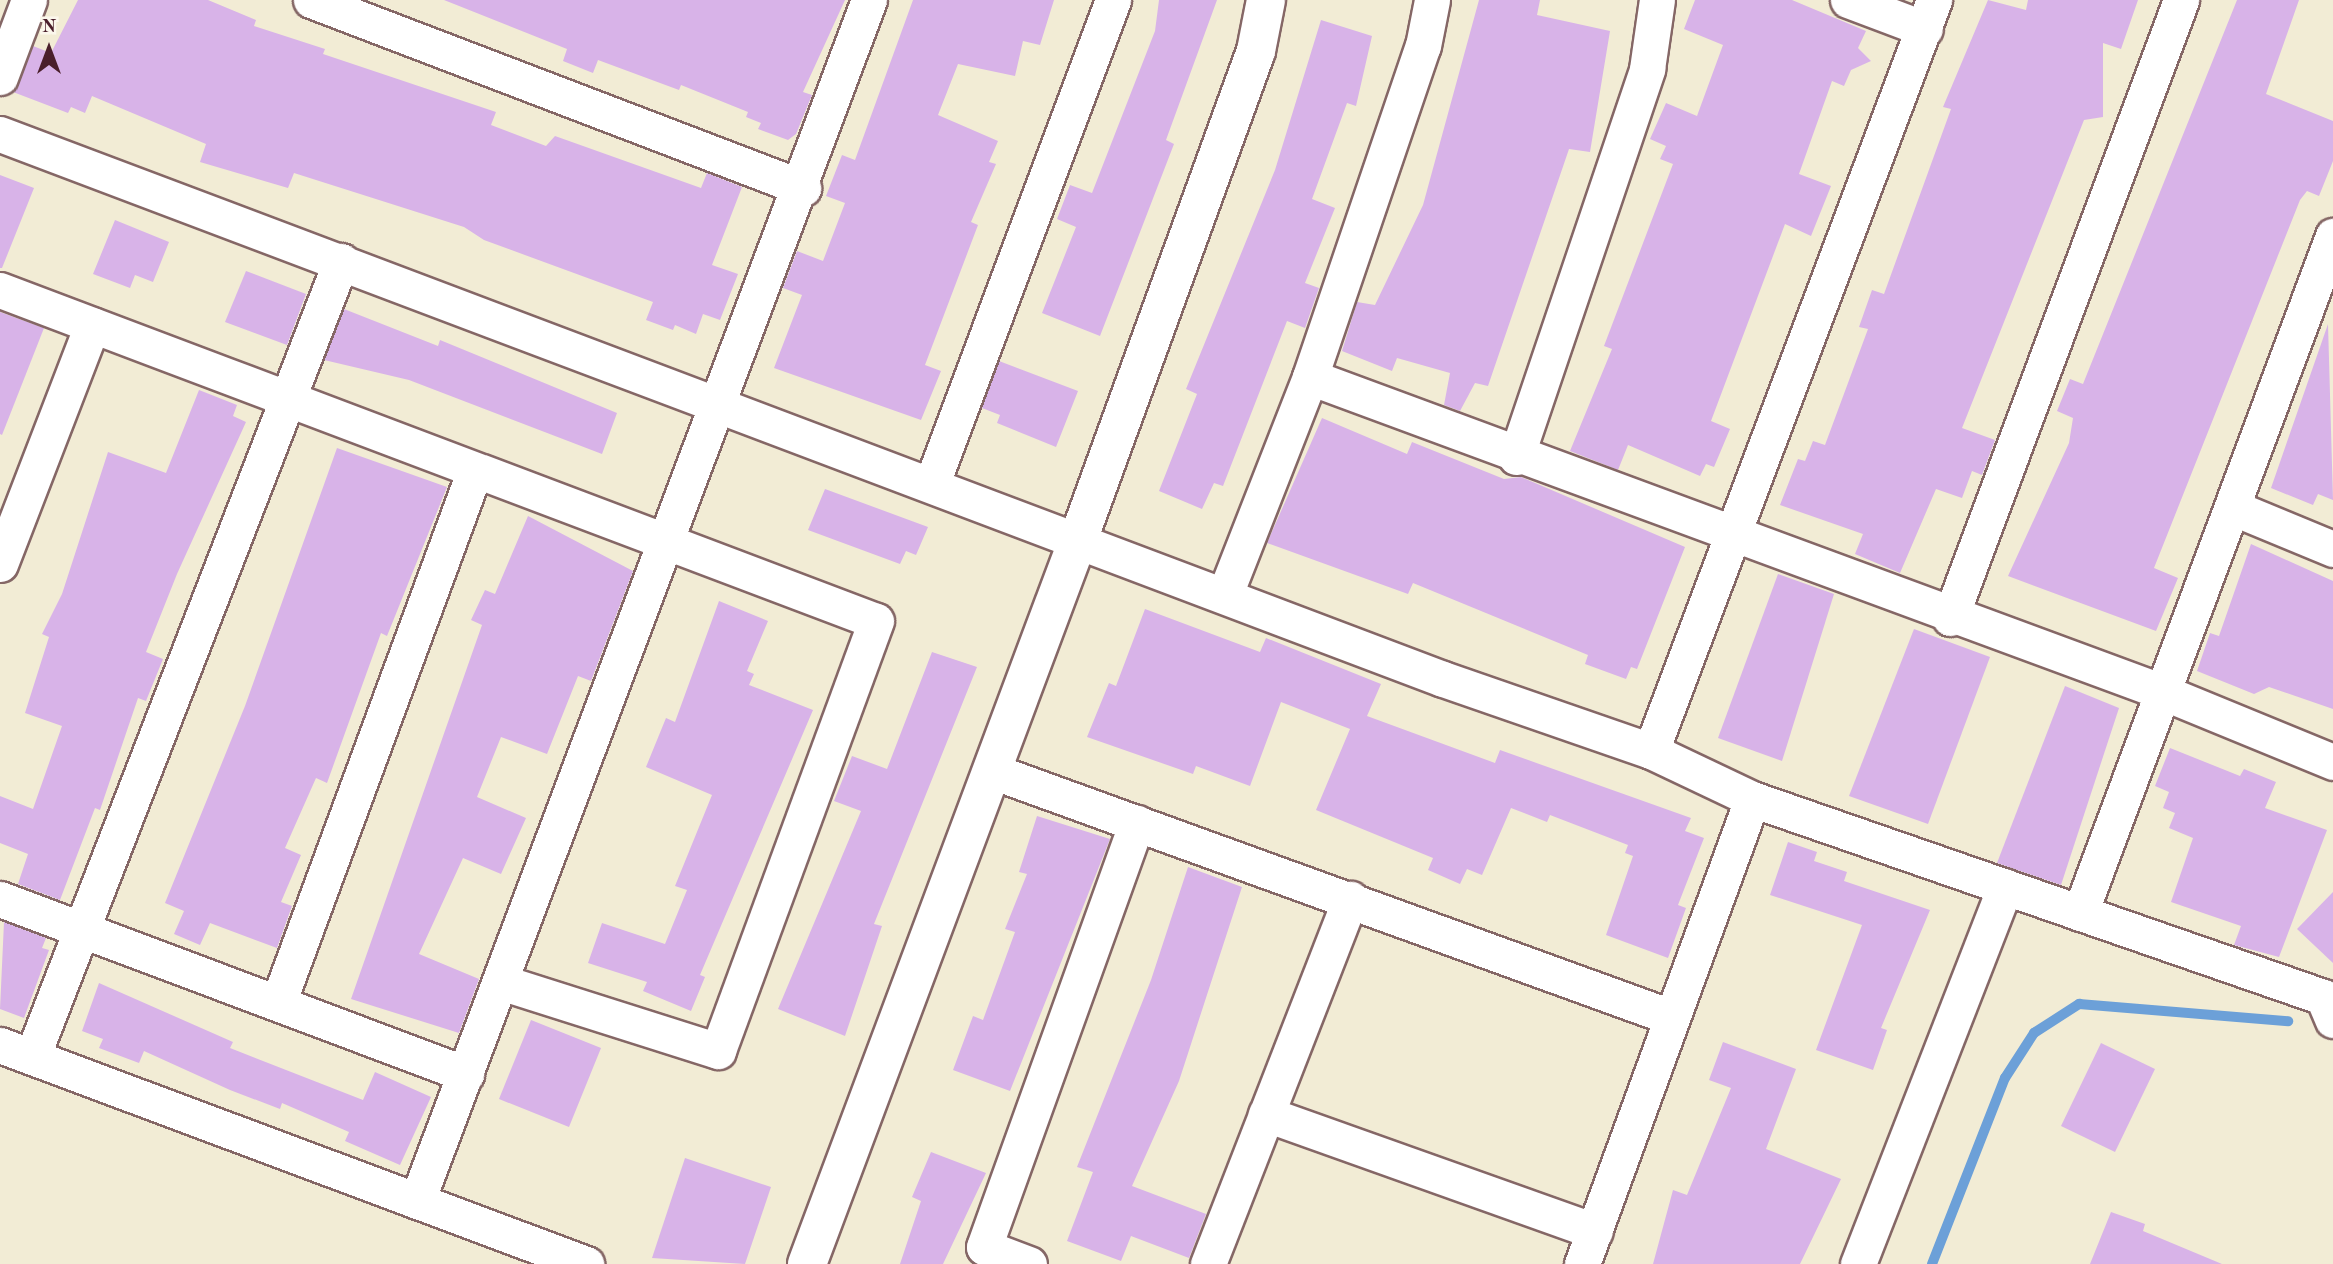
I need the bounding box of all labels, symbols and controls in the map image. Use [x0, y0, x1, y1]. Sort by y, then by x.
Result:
north arrow [14, 14, 84, 84]
text: N [42, 18, 56, 37]

